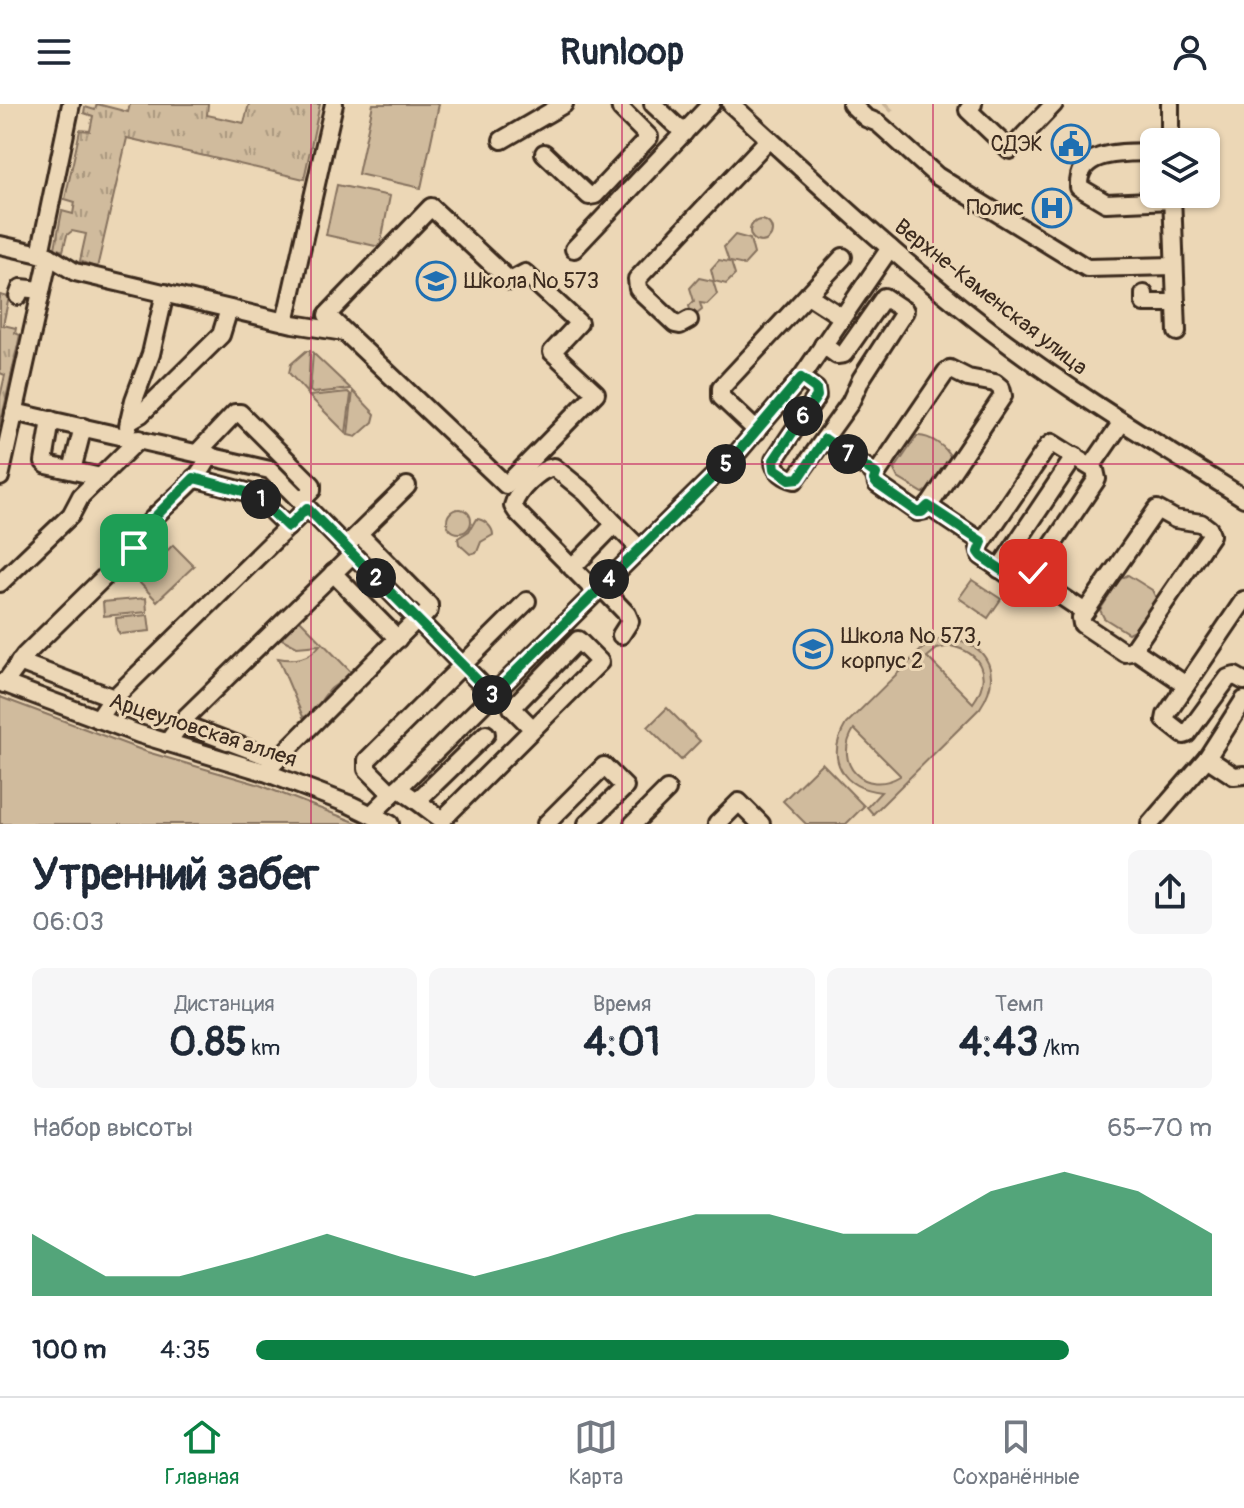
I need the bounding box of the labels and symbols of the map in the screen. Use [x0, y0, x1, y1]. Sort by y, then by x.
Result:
public building icon: СДЭК [1050, 123, 1092, 165]
place label: СДЭК [990, 130, 1043, 158]
hospital icon: Полис [1031, 187, 1073, 229]
place label: Полис [966, 194, 1024, 222]
street label: Верхне-Каменская улица [889, 213, 1093, 381]
school or university icon: Школа № 573 [415, 260, 457, 302]
place label: Школа № 573 [464, 267, 599, 295]
pin: 6 [783, 396, 823, 436]
pin: 7 [828, 434, 868, 474]
pin: 5 [706, 444, 746, 484]
pin: 1 [241, 479, 281, 519]
pin [100, 514, 168, 582]
pin [999, 539, 1067, 607]
pin: 2 [356, 558, 396, 598]
pin: 4 [589, 559, 629, 599]
place label: Школа № 573, корпус 2 [841, 622, 982, 675]
school or university icon: Школа № 573, корпус 2 [792, 628, 834, 670]
pin: 3 [472, 675, 512, 715]
street label: Арцеуловская аллея [106, 687, 300, 773]

